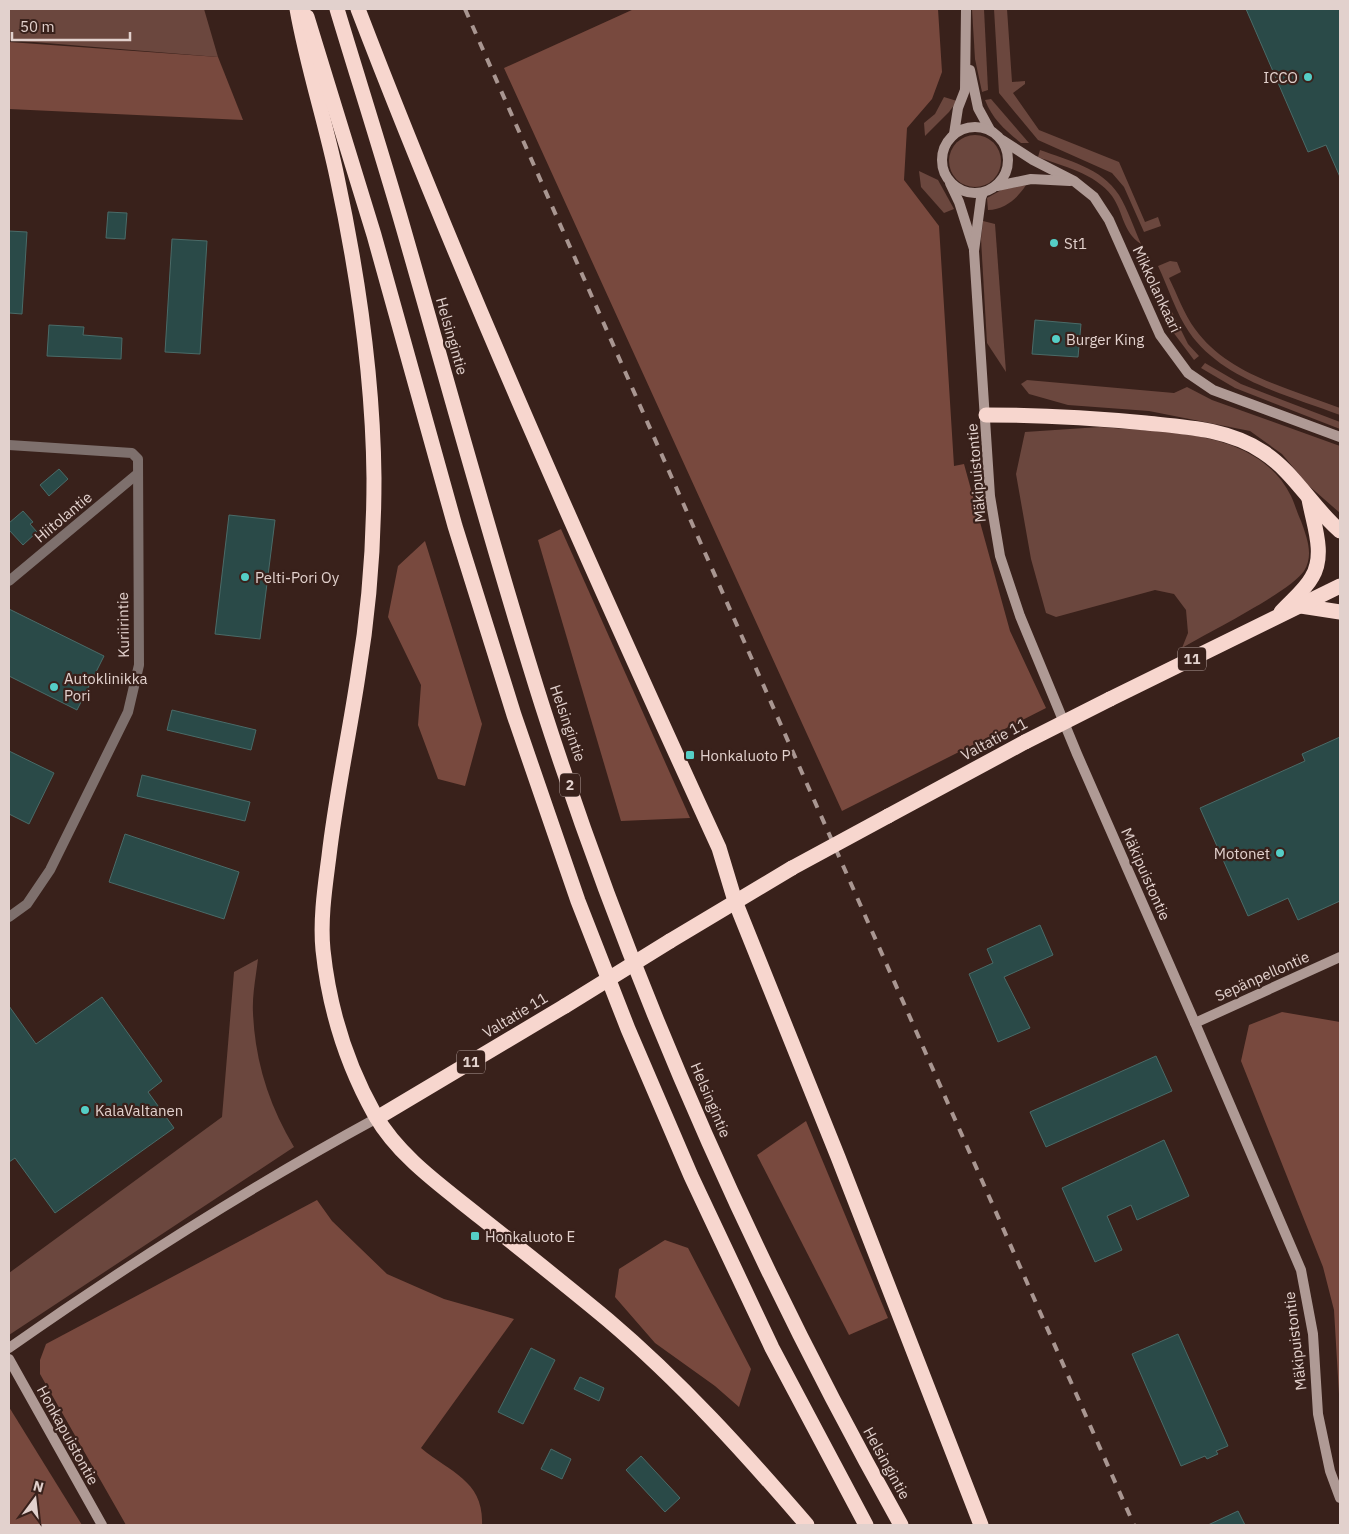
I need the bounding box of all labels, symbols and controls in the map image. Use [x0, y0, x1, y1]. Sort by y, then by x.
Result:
scale bar [12, 10, 130, 42]
text: 50 m [20, 17, 55, 36]
place label: ICCO [1263, 68, 1298, 87]
marker: ICCO [1302, 71, 1314, 83]
place label: St1 [1064, 234, 1087, 253]
marker: St1 [1048, 237, 1060, 249]
street label: Mikkolankaari [1129, 243, 1185, 335]
street label: Helsingintie [432, 295, 472, 377]
place label: Burger King [1066, 330, 1144, 349]
marker: Burger King [1050, 333, 1062, 345]
street label: Mäkipuistontie [962, 423, 990, 523]
street label: Hiitolantie [30, 487, 96, 547]
place label: Pelti-Pori Oy [255, 568, 340, 587]
marker: Pelti-Pori Oy [239, 571, 251, 583]
street label: Kuriirintie [113, 592, 133, 658]
road number: 11 [1178, 648, 1206, 671]
place label: Autoklinikka Pori [64, 669, 148, 705]
marker: Autoklinikka Pori [48, 681, 60, 693]
street label: Helsingintie [546, 682, 590, 764]
street label: Valtatie 11 [957, 714, 1031, 764]
place label: Honkaluoto P [700, 746, 791, 765]
marker: Honkaluoto P [684, 749, 696, 761]
road number: 2 [560, 774, 580, 796]
street label: Mäkipuistontie [1117, 825, 1175, 923]
place label: Motonet [1214, 844, 1270, 863]
marker: Motonet [1274, 847, 1286, 859]
street label: Sepänpellontie [1212, 947, 1312, 1005]
street label: Valtatie 11 [479, 988, 551, 1042]
road number: 11 [457, 1050, 485, 1074]
street label: Helsingintie [687, 1059, 735, 1141]
place label: KalaValtanen [95, 1101, 183, 1120]
marker: KalaValtanen [79, 1104, 91, 1116]
place label: Honkaluoto E [485, 1227, 575, 1246]
marker: Honkaluoto E [469, 1230, 481, 1242]
street label: Mäkipuistontie [1280, 1291, 1310, 1391]
street label: Honkapuistontie [33, 1382, 103, 1488]
street label: Helsingintie [859, 1423, 915, 1503]
north arrow [10, 1474, 60, 1524]
text: N [31, 1476, 46, 1496]

